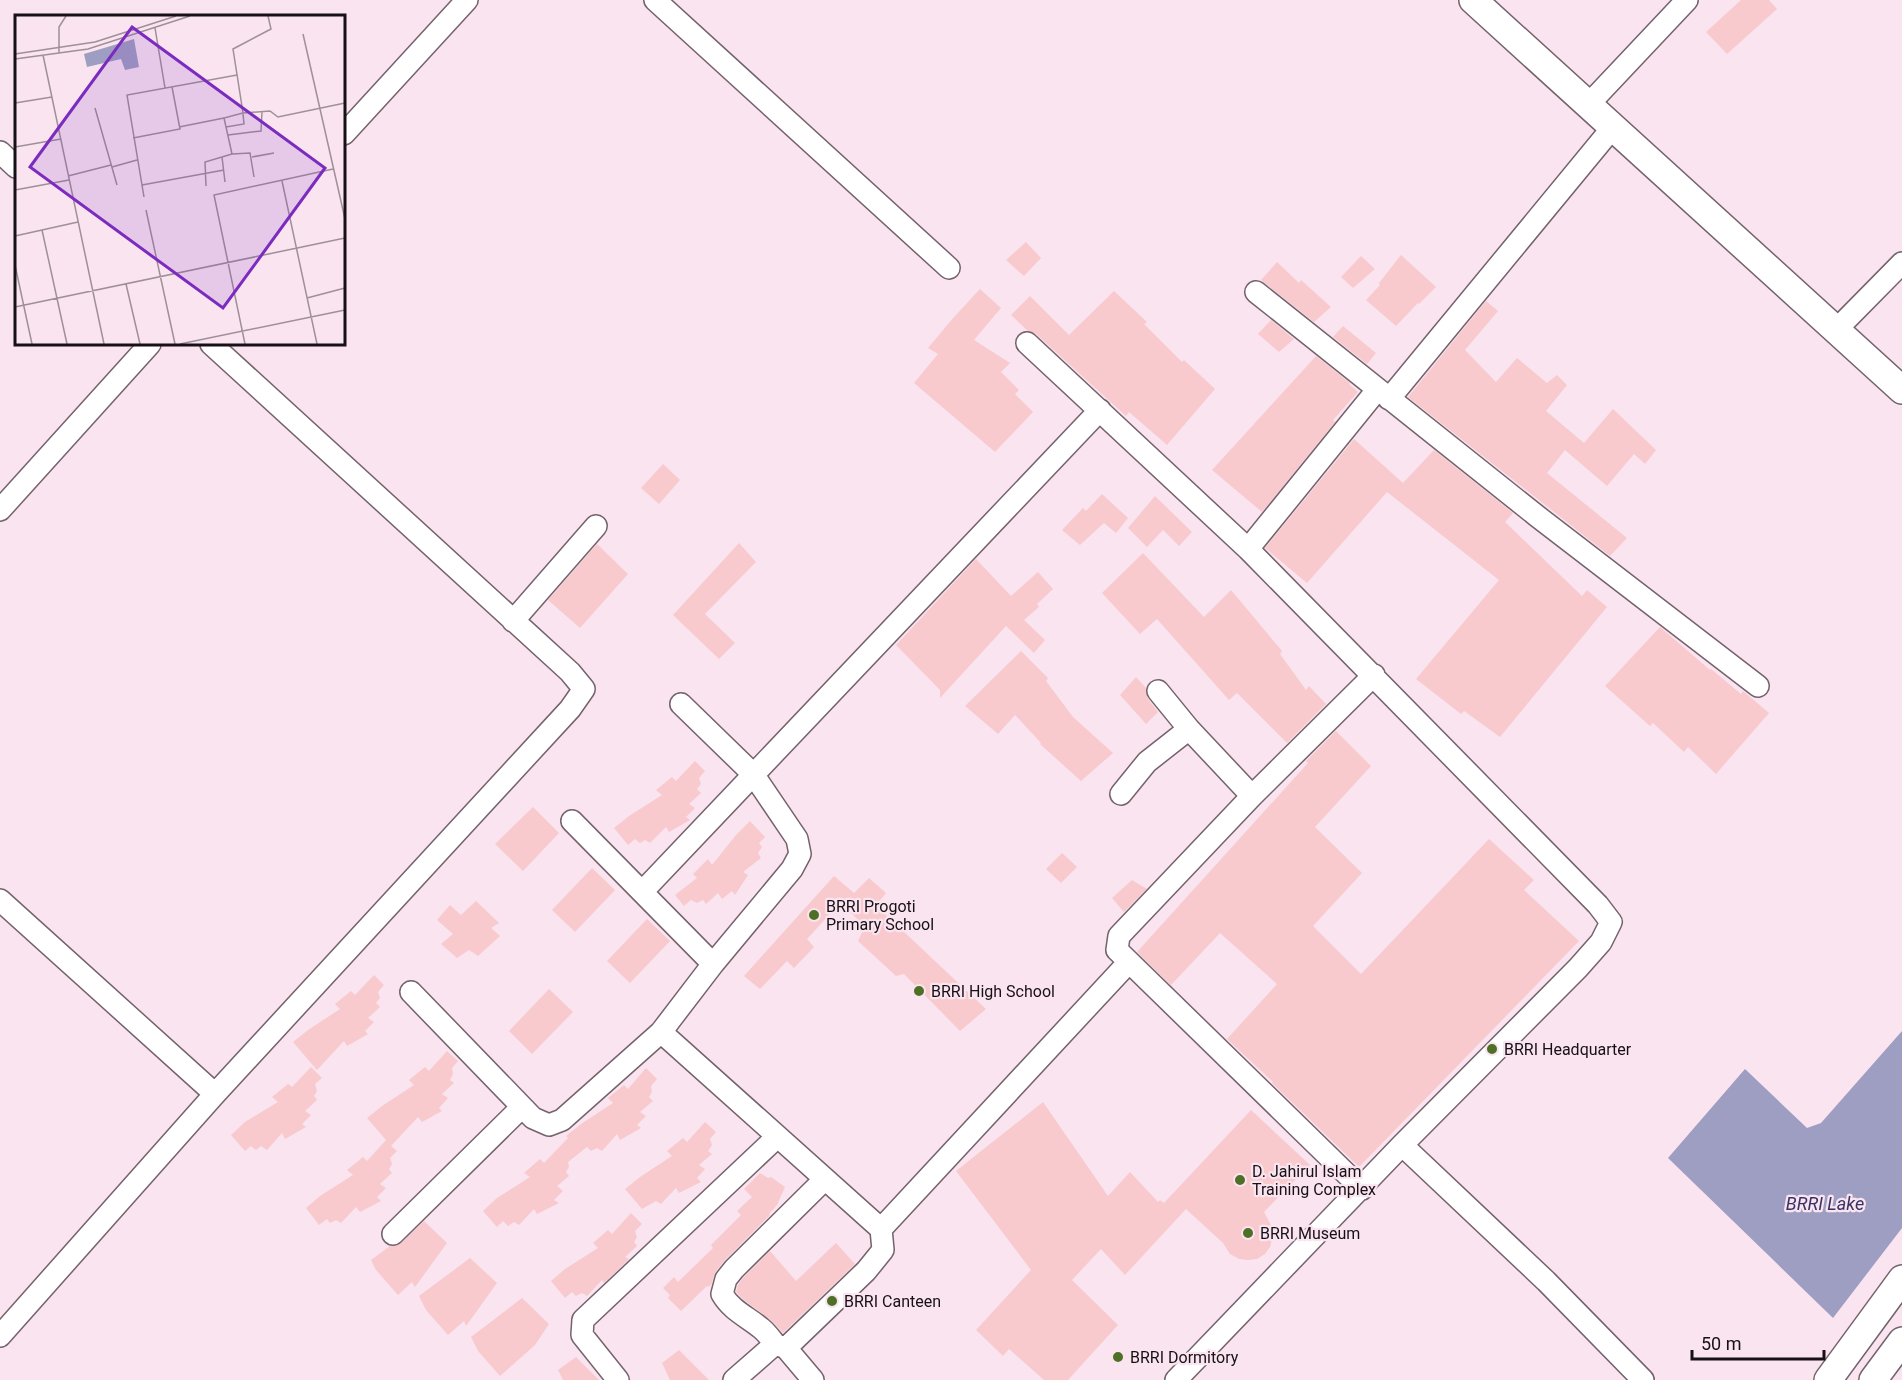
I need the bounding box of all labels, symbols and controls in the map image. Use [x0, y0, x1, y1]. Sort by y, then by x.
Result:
inset map [15, 15, 345, 345]
place label: BRRI Progoti Primary School [826, 897, 934, 934]
marker: BRRI Progoti Primary School [807, 908, 821, 922]
place label: BRRI High School [931, 982, 1055, 1001]
marker: BRRI High School [912, 984, 926, 998]
place label: BRRI Headquarter [1504, 1040, 1632, 1059]
marker: BRRI Headquarter [1485, 1042, 1499, 1056]
place label: D. Jahirul Islam Training Complex [1252, 1162, 1376, 1199]
marker: D. Jahirul Islam Training Complex [1233, 1173, 1247, 1187]
water label: BRRI Lake [1786, 1193, 1864, 1214]
place label: BRRI Museum [1260, 1224, 1360, 1243]
marker: BRRI Museum [1241, 1226, 1255, 1240]
place label: BRRI Canteen [844, 1292, 941, 1311]
marker: BRRI Canteen [825, 1294, 839, 1308]
scale bar [1692, 1323, 1824, 1361]
text: 50 m [1701, 1333, 1741, 1354]
place label: BRRI Dormitory [1130, 1348, 1239, 1367]
marker: BRRI Dormitory [1111, 1350, 1125, 1364]

